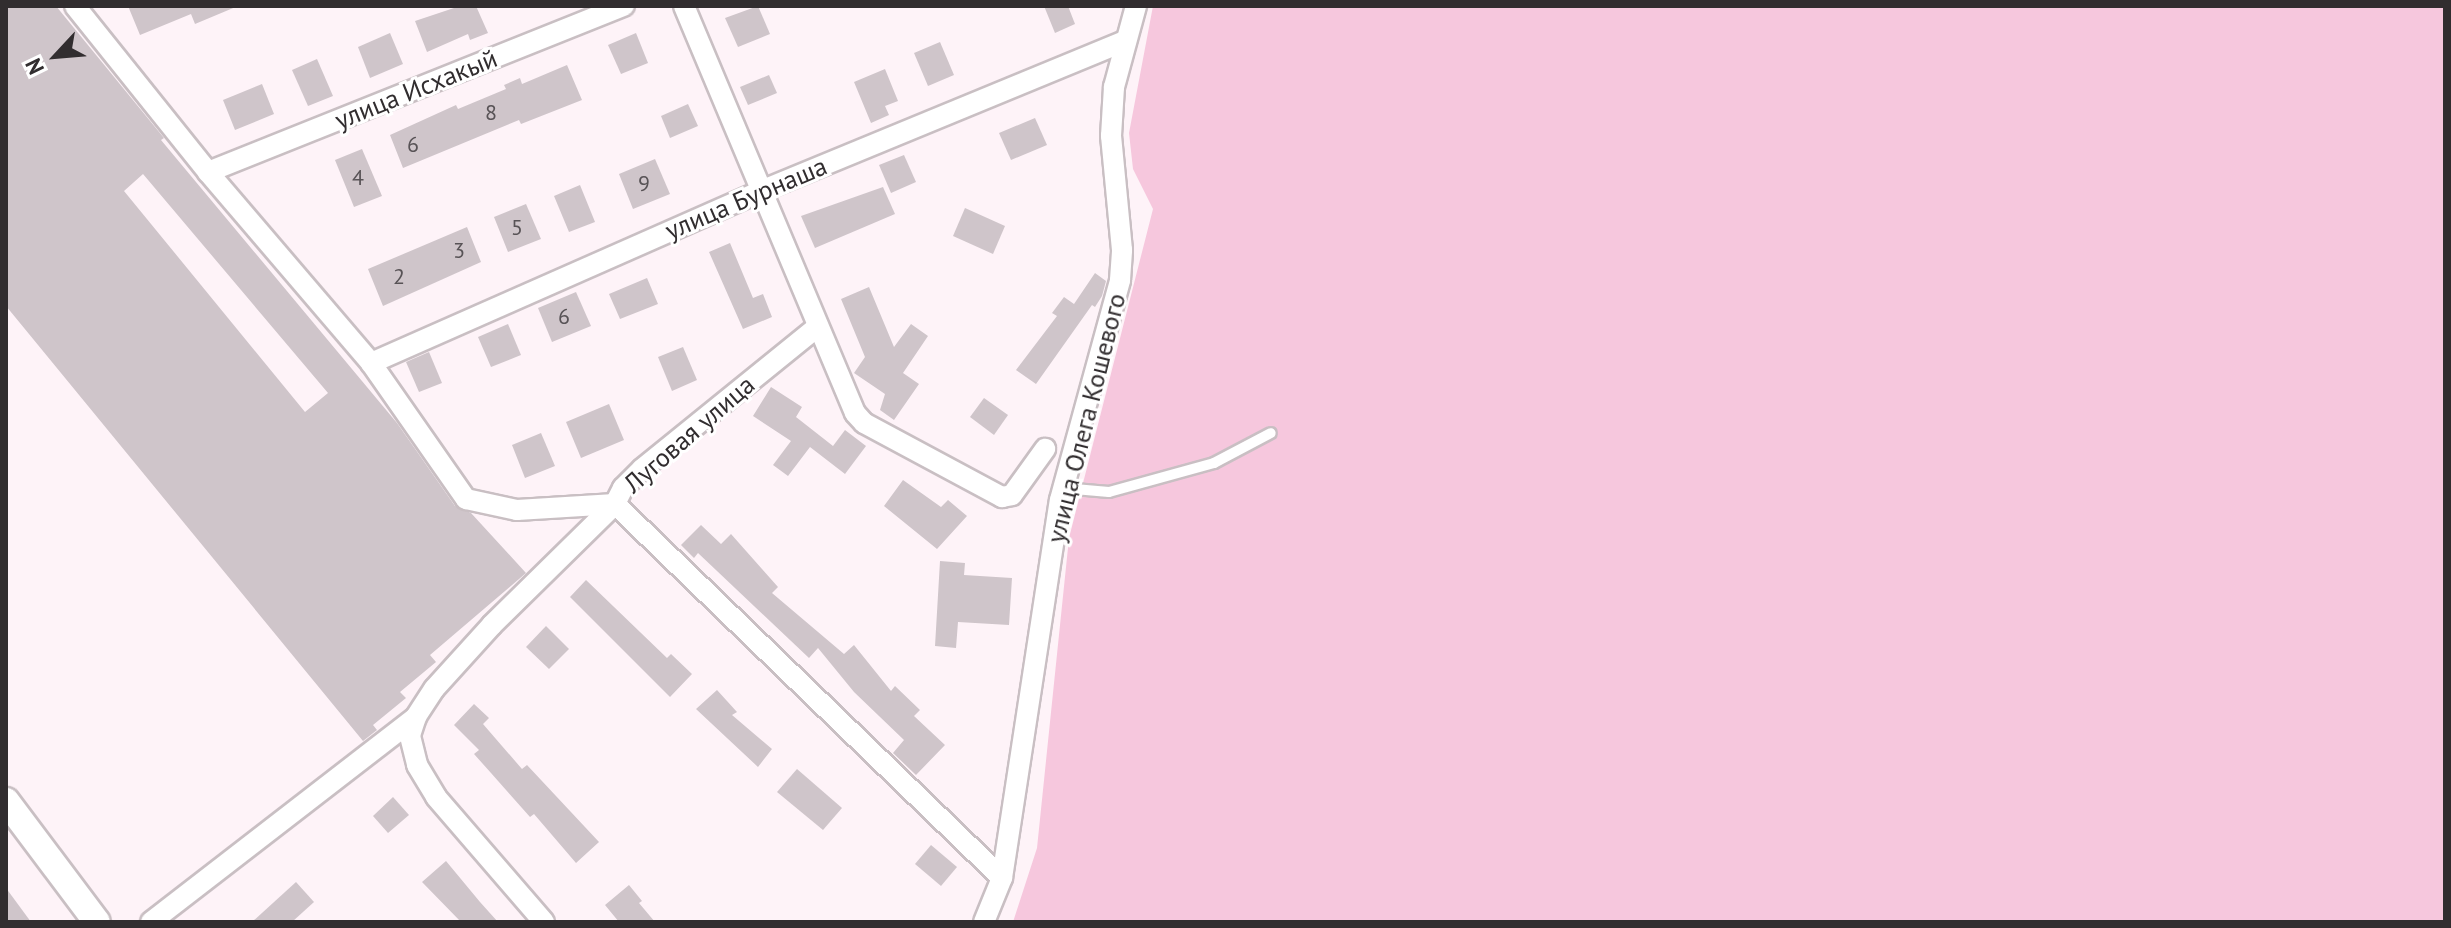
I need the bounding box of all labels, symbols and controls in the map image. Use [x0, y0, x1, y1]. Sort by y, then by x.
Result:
north arrow [16, 16, 96, 96]
street label: улица Исхакый [330, 42, 502, 136]
text: N [19, 54, 50, 79]
house number: 8 [485, 100, 497, 126]
house number: 6 [407, 132, 419, 158]
street label: улица Бурнаша [660, 150, 832, 246]
house number: 4 [352, 165, 364, 191]
house number: 9 [638, 171, 650, 197]
house number: 5 [511, 215, 523, 241]
house number: 3 [453, 238, 465, 264]
house number: 2 [393, 264, 405, 290]
street label: улица Олега Кошевого [1040, 290, 1132, 546]
house number: 6 [558, 304, 570, 330]
street label: Луговая улица [617, 369, 761, 499]

